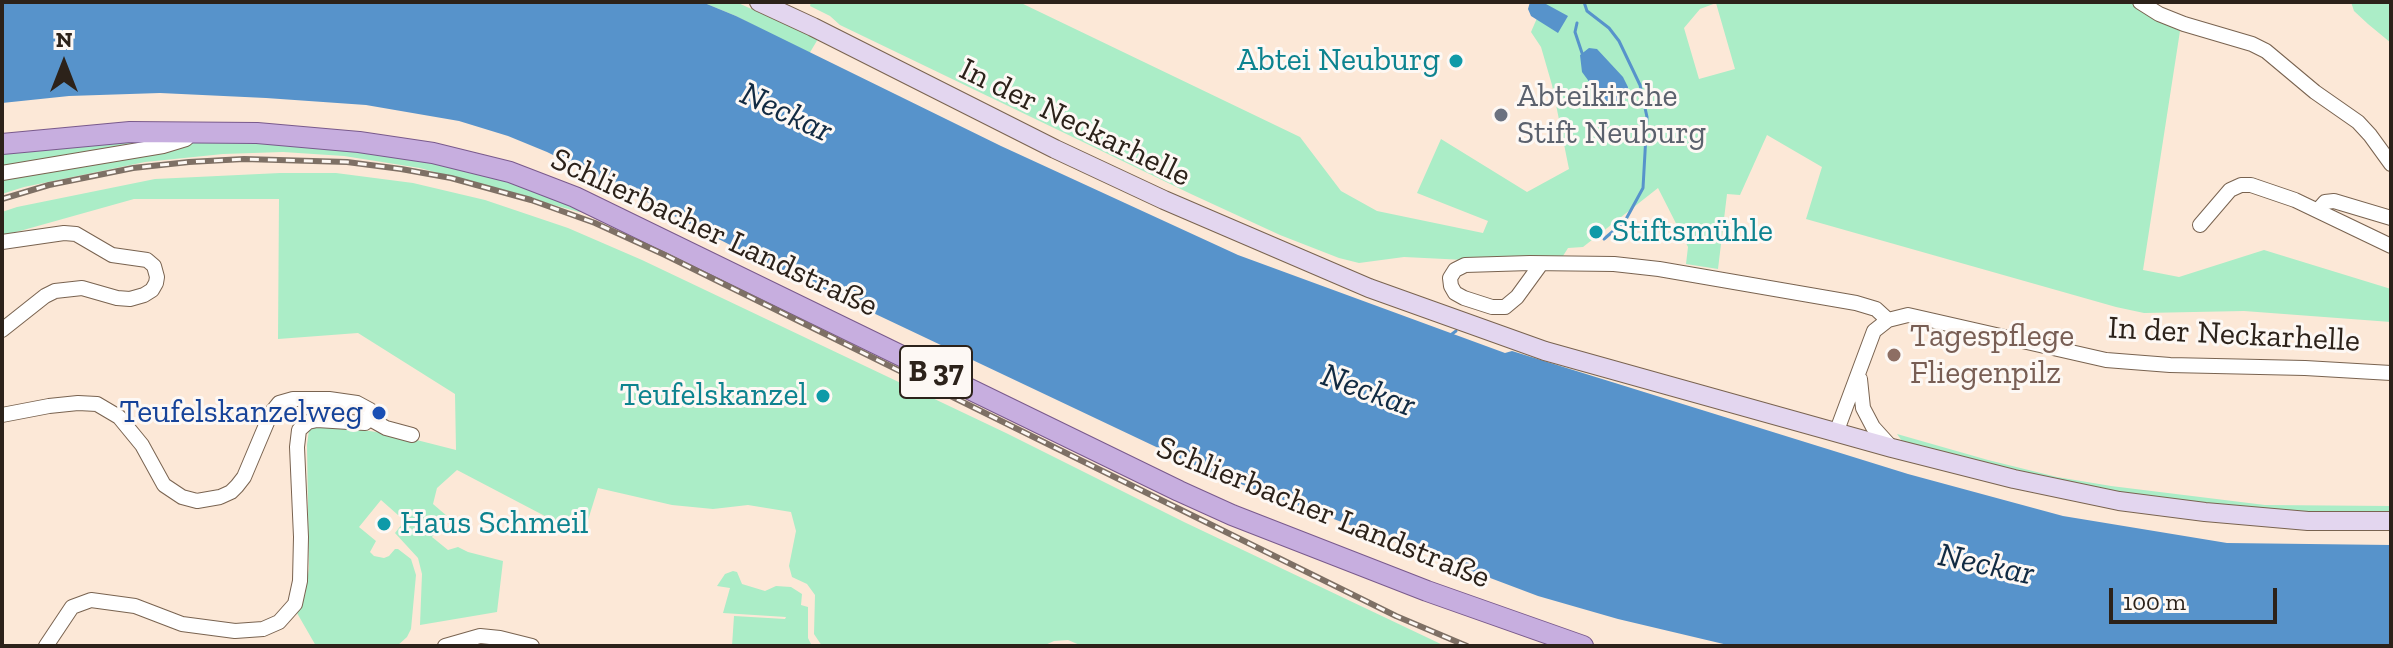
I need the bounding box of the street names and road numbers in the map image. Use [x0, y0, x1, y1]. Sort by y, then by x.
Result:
street label: In der Neckarhelle [953, 50, 1197, 196]
street label: Schlierbacher Landstraße [544, 140, 884, 326]
street label: In der Neckarhelle [2107, 309, 2361, 361]
road number: B 37 [900, 346, 972, 398]
street label: Schlierbacher Landstraße [1151, 428, 1495, 598]

